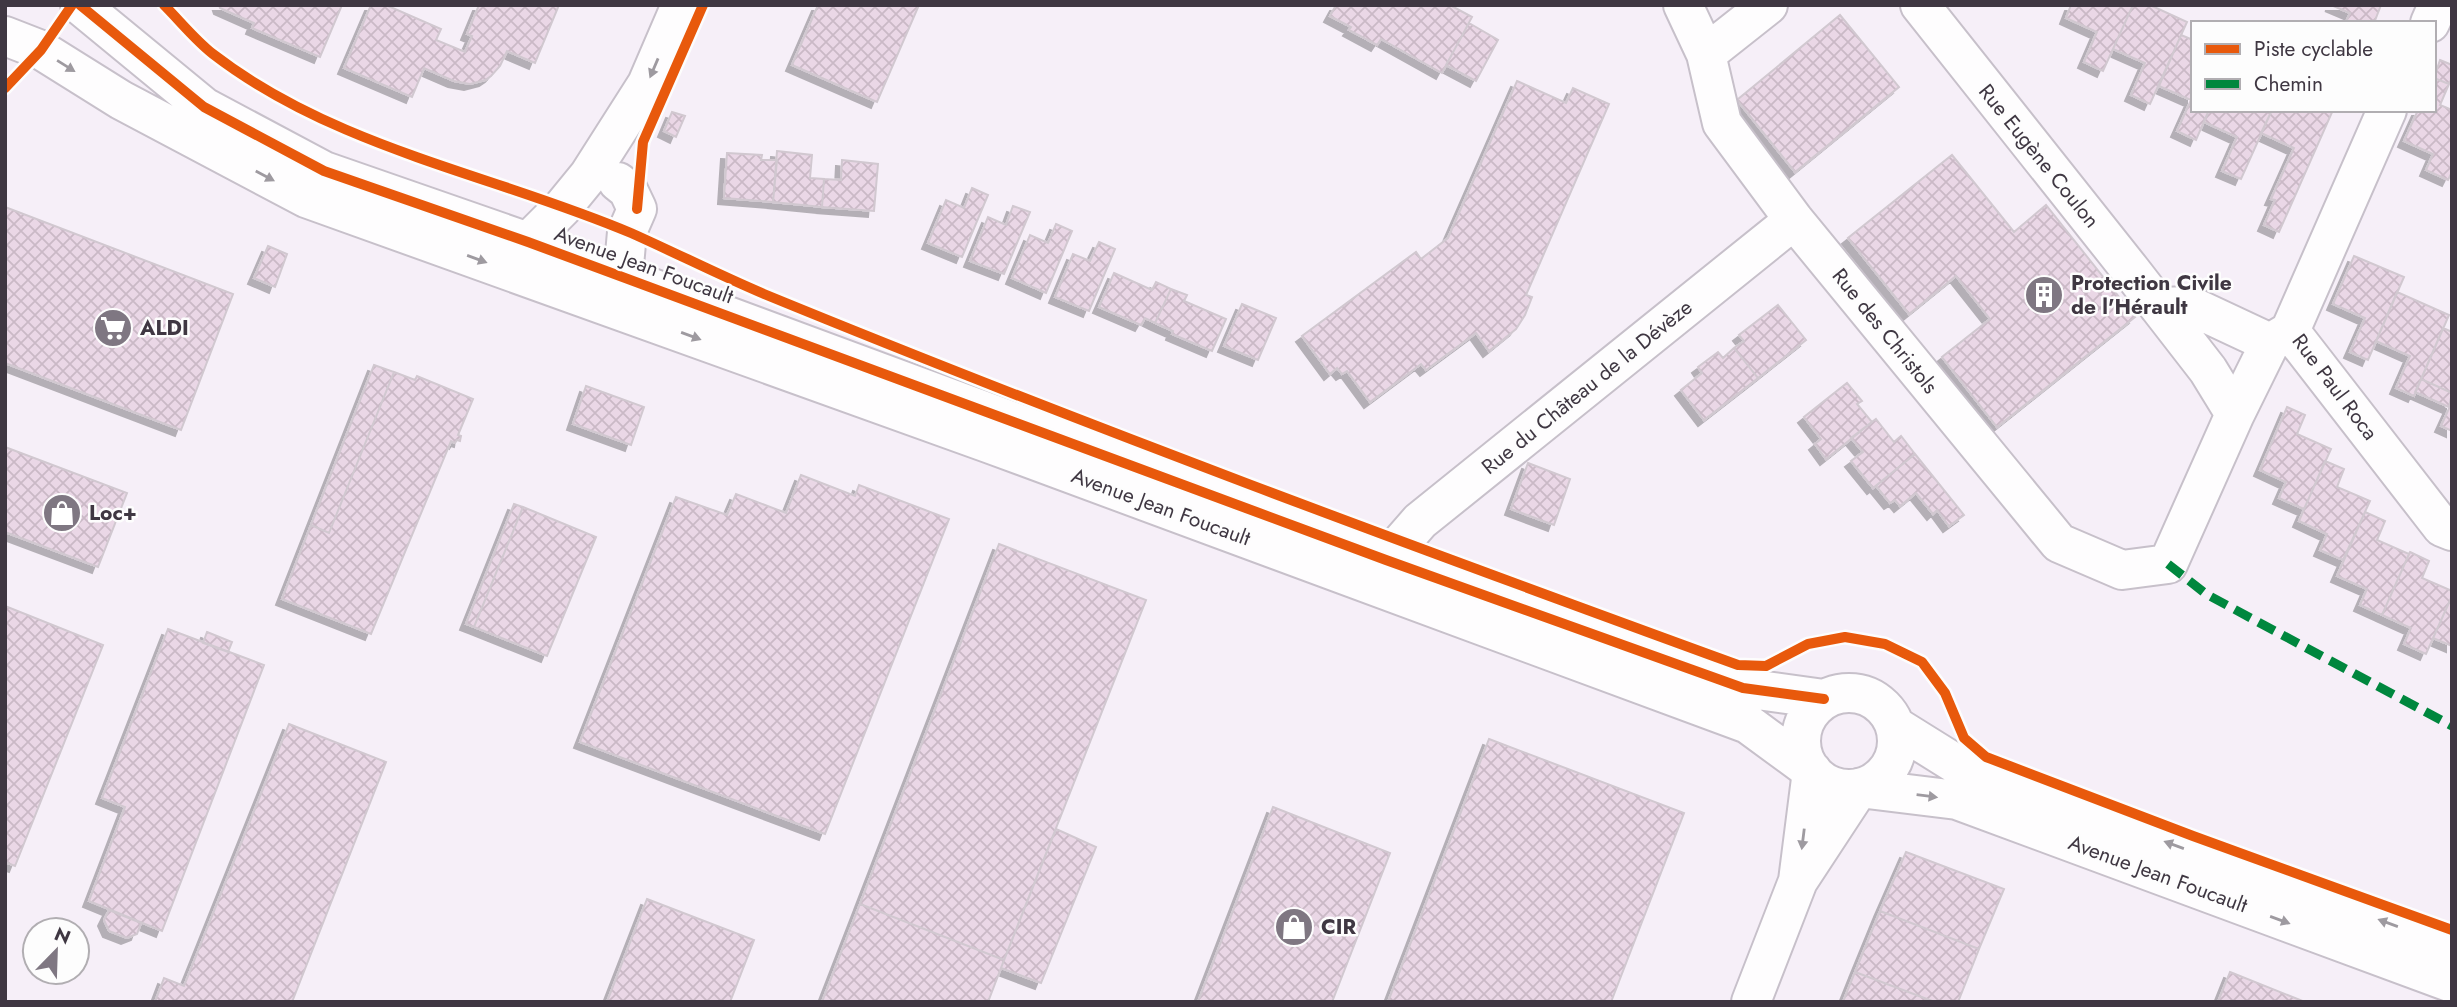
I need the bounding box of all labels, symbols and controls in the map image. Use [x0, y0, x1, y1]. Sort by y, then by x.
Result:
legend [2191, 21, 2436, 112]
text: Piste cyclable [2254, 34, 2373, 64]
one-way arrow [648, 58, 660, 78]
one-way arrow [57, 59, 76, 72]
text: Chemin [2254, 69, 2323, 99]
street label: Rue Eugène Coulon [1971, 78, 2107, 234]
one-way arrow [255, 170, 275, 182]
street label: Avenue Jean Foucault [550, 219, 738, 311]
one-way arrow [466, 254, 487, 265]
street label: Rue des Christols [1825, 262, 1945, 400]
place label: Protection Civile de l'Hérault [2071, 268, 2232, 322]
building icon: Protection Civile de l'Hérault [2023, 274, 2065, 316]
street label: Rue du Château de la Dévèze [1475, 292, 1699, 482]
supermarket icon: ALDI [92, 307, 134, 349]
place label: ALDI [139, 313, 189, 343]
street label: Rue Paul Roca [2285, 327, 2385, 447]
one-way arrow [680, 331, 701, 342]
street label: Avenue Jean Foucault [1067, 461, 1255, 553]
shop icon: Loc+ [41, 492, 83, 534]
place label: Loc+ [89, 498, 137, 528]
one-way arrow [1916, 790, 1938, 801]
one-way arrow [1798, 828, 1809, 850]
street label: Avenue Jean Foucault [2064, 828, 2252, 920]
one-way arrow [2163, 840, 2184, 851]
shop icon: CIR [1273, 906, 1315, 948]
place label: CIR [1321, 912, 1356, 942]
one-way arrow [2269, 914, 2290, 925]
north arrow [21, 916, 91, 986]
one-way arrow [2377, 917, 2398, 928]
text: N [50, 920, 75, 951]

